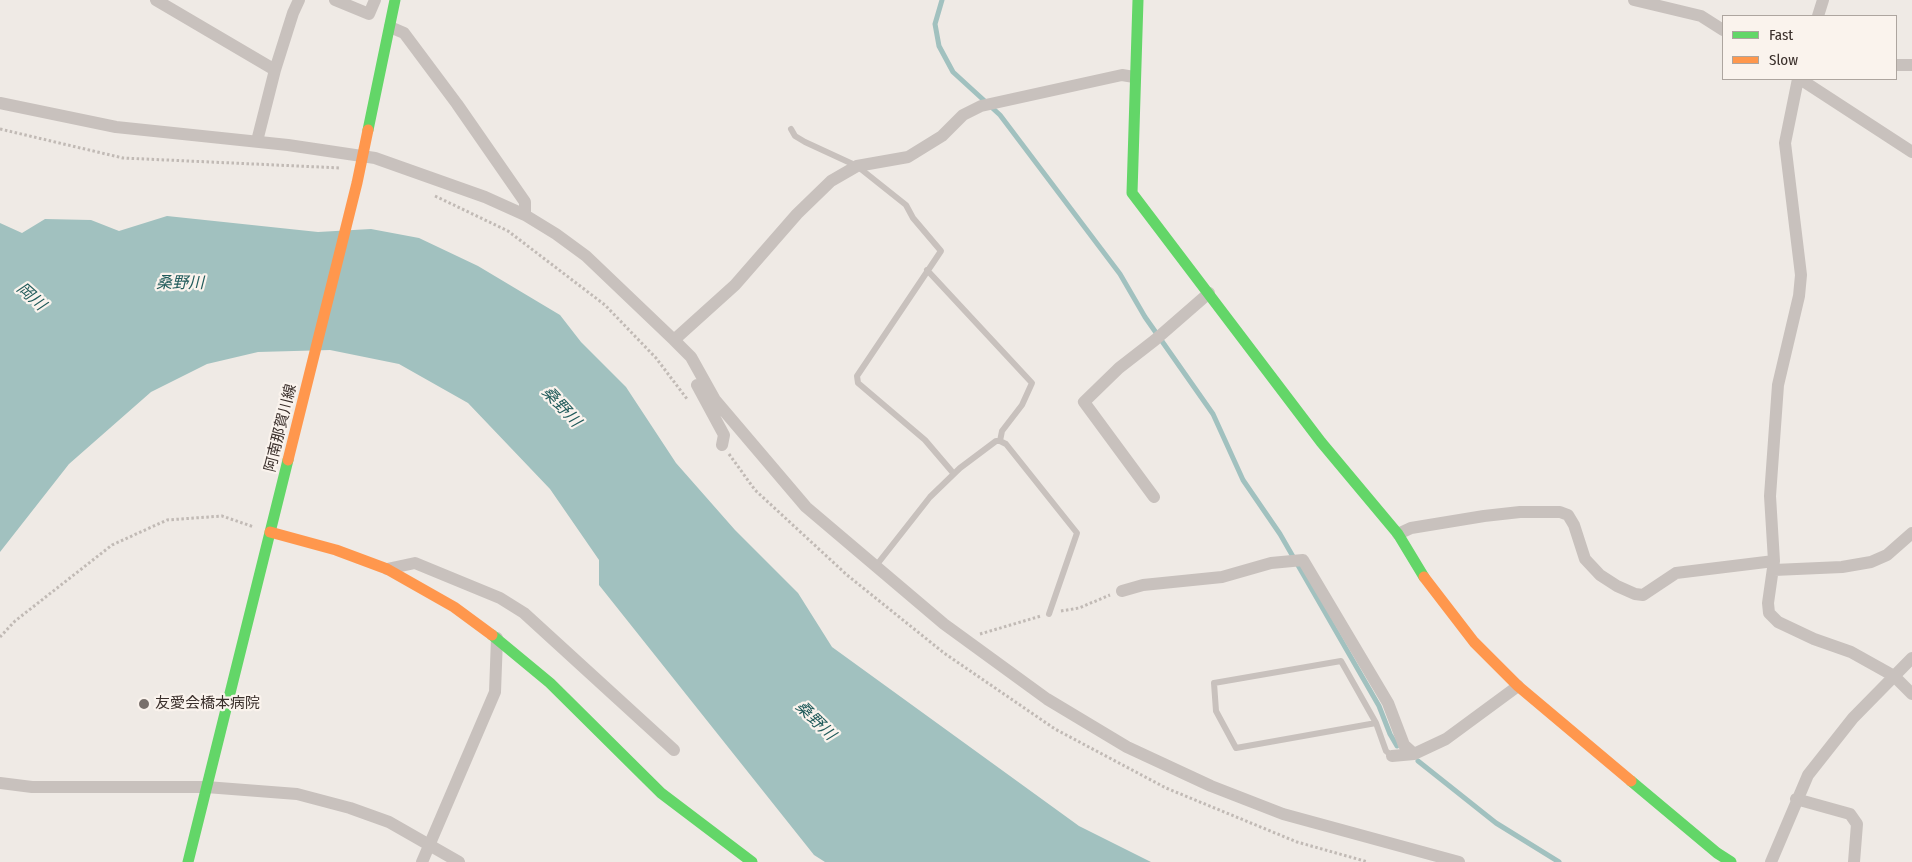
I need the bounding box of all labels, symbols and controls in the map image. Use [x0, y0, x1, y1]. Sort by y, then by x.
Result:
legend [1722, 15, 1897, 80]
text: Fast [1769, 26, 1793, 44]
text: Slow [1769, 51, 1798, 69]
water label: 桑野川 [156, 274, 204, 294]
water label: 岡川 [13, 279, 49, 315]
street label: 阿南那賀川線 [261, 382, 301, 474]
water label: 桑野川 [538, 383, 584, 431]
place label: 友愛会橋本病院 [155, 695, 260, 713]
marker: 友愛会橋本病院 [137, 697, 151, 711]
water label: 桑野川 [791, 697, 839, 745]

